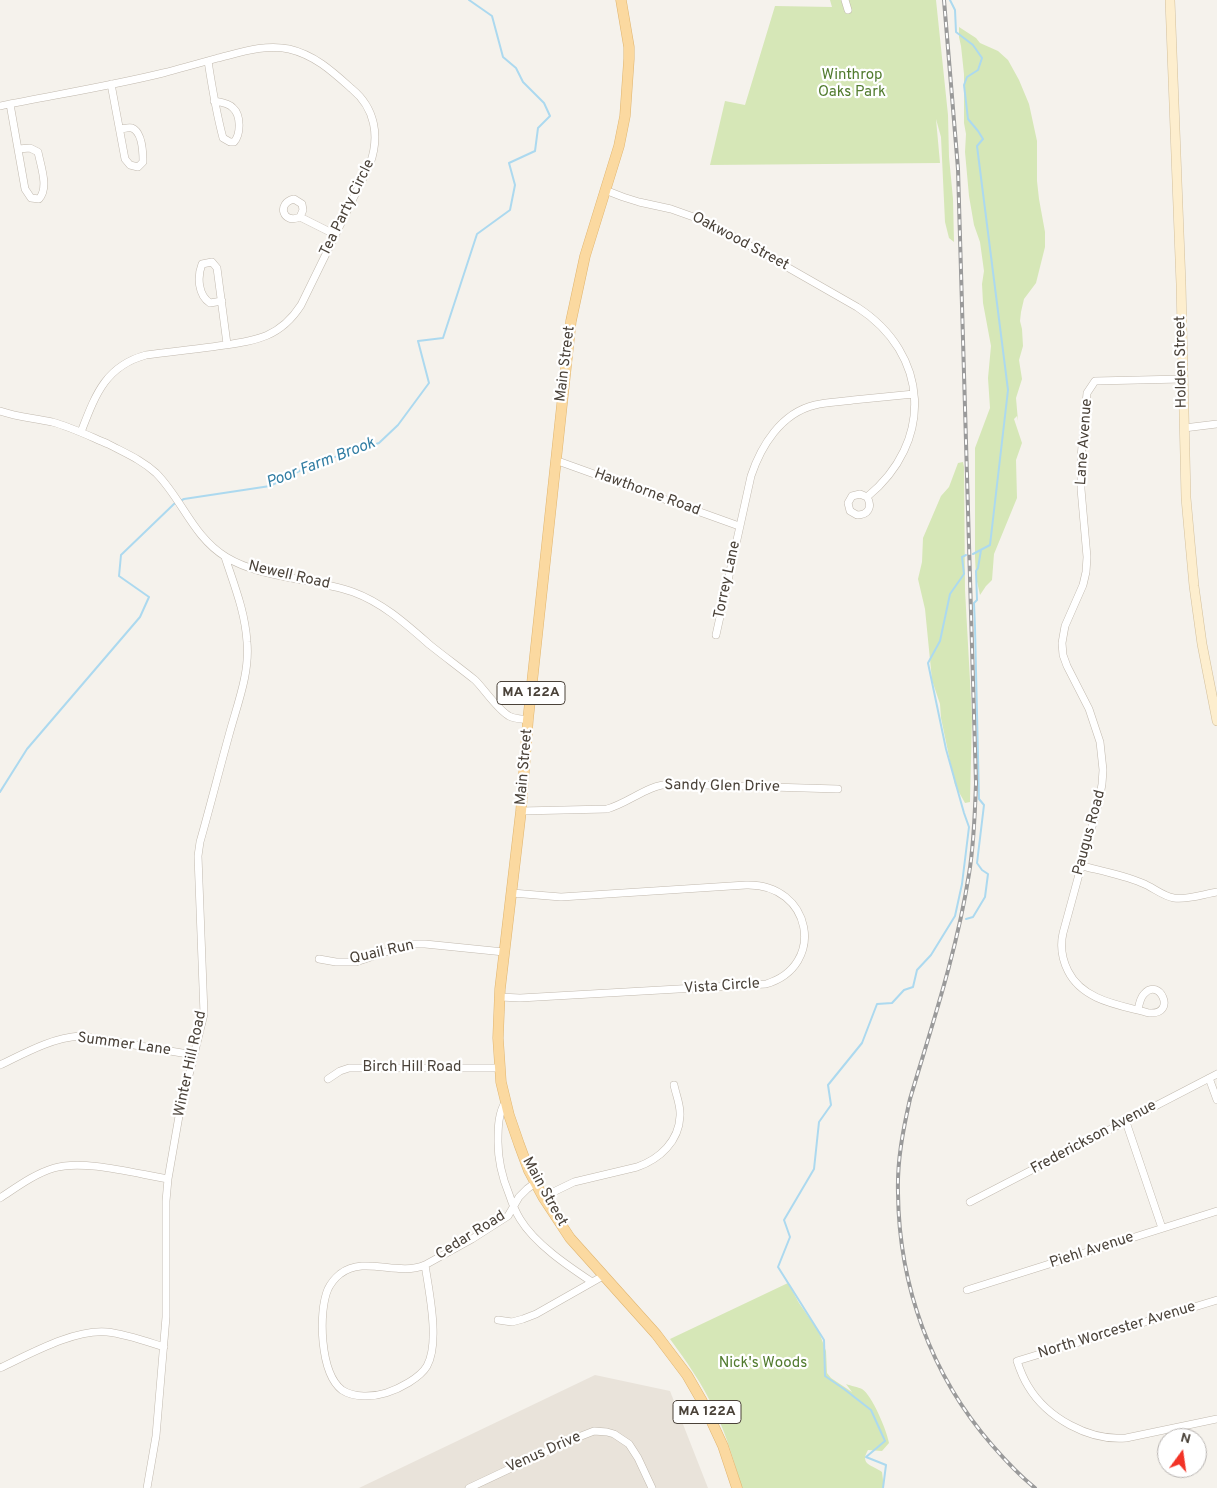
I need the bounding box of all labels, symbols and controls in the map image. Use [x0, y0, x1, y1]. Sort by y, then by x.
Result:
park label: Winthrop Oaks Park [818, 67, 886, 102]
street label: Tea Party Circle [317, 157, 379, 259]
street label: Oakwood Street [688, 209, 792, 275]
street label: Holden Street [1172, 315, 1192, 409]
street label: Main Street [552, 325, 580, 403]
street label: Lane Avenue [1073, 398, 1097, 486]
water label: Poor Farm Brook [264, 434, 378, 494]
street label: Hawthorne Road [591, 465, 703, 521]
street label: Torrey Lane [711, 539, 745, 621]
street label: Newell Road [246, 558, 332, 594]
road number: MA 122A [497, 681, 565, 704]
street label: Main Street [513, 728, 537, 806]
street label: Sandy Glen Drive [664, 777, 780, 797]
street label: Paugus Road [1070, 788, 1110, 878]
street label: Quail Run [348, 937, 416, 969]
street label: Vista Circle [684, 975, 760, 999]
street label: Winter Hill Road [171, 1009, 211, 1119]
street label: Summer Lane [76, 1030, 172, 1060]
street label: Birch Hill Road [363, 1059, 461, 1077]
street label: Frederickson Avenue [1028, 1097, 1160, 1179]
street label: Main Street [518, 1154, 570, 1230]
street label: Cedar Road [433, 1208, 509, 1264]
street label: Piehl Avenue [1048, 1229, 1136, 1273]
street label: North Worcester Avenue [1036, 1298, 1198, 1364]
park label: Nick's Woods [719, 1355, 807, 1373]
road number: MA 122A [673, 1400, 741, 1424]
north arrow [1157, 1428, 1207, 1478]
street label: Venus Drive [504, 1429, 584, 1477]
text: N [1179, 1429, 1192, 1448]

